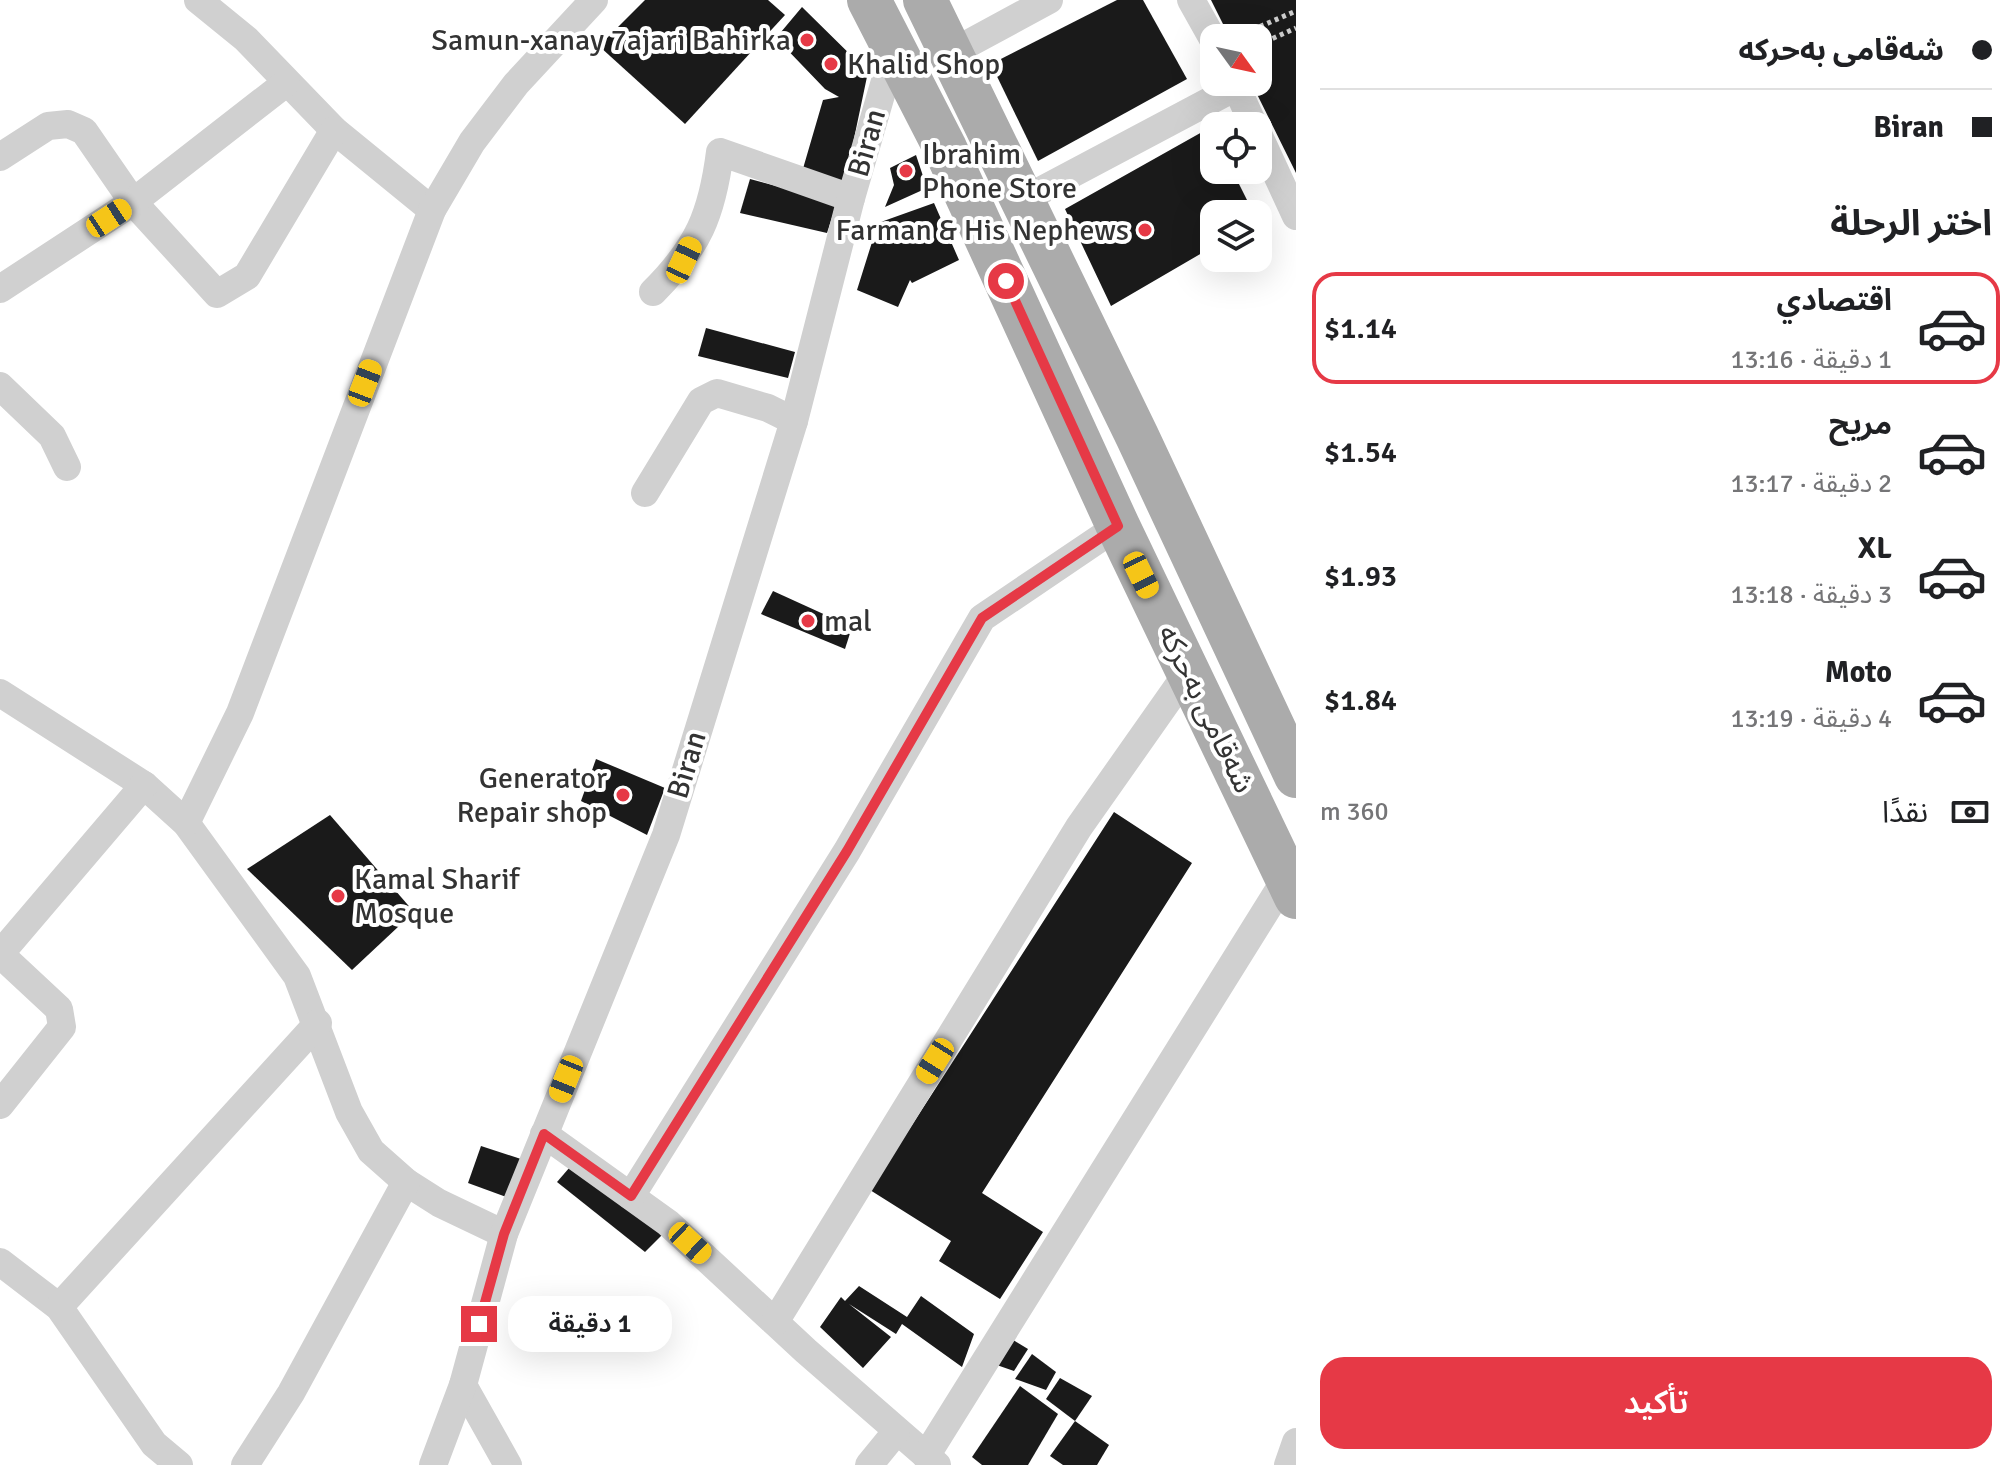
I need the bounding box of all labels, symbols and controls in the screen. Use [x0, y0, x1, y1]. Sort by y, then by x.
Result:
place label: Samun-xanay 7ajari Bahirka [431, 22, 791, 59]
north arrow [1200, 24, 1272, 96]
map controls [1200, 24, 1272, 272]
marker: Samun-xanay 7ajari Bahirka [798, 31, 816, 49]
text: شەقامی بەحرکە [1738, 32, 1944, 69]
place label: Khalid Shop [847, 46, 1000, 83]
marker: Khalid Shop [822, 55, 840, 73]
street label: Biran [840, 105, 894, 181]
text: Biran [1873, 109, 1944, 146]
button: locate [1200, 112, 1272, 184]
place label: Ibrahim Phone Store [922, 136, 1077, 207]
marker: Ibrahim Phone Store [897, 162, 915, 180]
car [82, 195, 136, 241]
button: layers [1200, 200, 1272, 272]
text: اختر الرحلة [1830, 201, 1992, 246]
place label: Farman & His Nephews [836, 212, 1129, 249]
marker: Farman & His Nephews [1136, 221, 1154, 239]
car [663, 233, 705, 287]
route start [988, 263, 1024, 299]
text: اقتصادي [1777, 282, 1892, 319]
icon: car [1916, 292, 1988, 364]
text: $1.14 [1324, 310, 1397, 347]
text: 1 دقيقة · 13:16 [1730, 344, 1892, 376]
car [345, 356, 385, 410]
text: مريح [1829, 406, 1892, 443]
icon: car [1916, 416, 1988, 488]
text: $1.54 [1324, 434, 1397, 471]
text: 2 دقيقة · 13:17 [1730, 468, 1892, 500]
text: XL [1858, 530, 1892, 567]
icon: car [1916, 540, 1988, 612]
car [1120, 548, 1162, 602]
text: $1.93 [1324, 558, 1397, 595]
text: 3 دقيقة · 13:18 [1730, 579, 1892, 611]
place label: mal [824, 603, 872, 640]
marker: mal [799, 612, 817, 630]
street label: شەقامی بەحرکە [1149, 619, 1263, 799]
text: Moto [1825, 654, 1892, 691]
icon: car [1916, 664, 1988, 736]
text: $1.84 [1324, 682, 1397, 719]
text: 4 دقيقة · 13:19 [1730, 703, 1892, 735]
street label: Biran [659, 727, 715, 803]
place label: Generator Repair shop [456, 760, 607, 831]
marker: Generator Repair shop [614, 786, 632, 804]
icon: cash [1948, 790, 1992, 834]
text: نقدًا [1882, 794, 1928, 831]
text: 360 m [1320, 796, 1389, 828]
place label: Kamal Sharif Mosque [354, 861, 521, 932]
marker: Kamal Sharif Mosque [329, 887, 347, 905]
car [912, 1034, 958, 1088]
car [546, 1052, 586, 1106]
car [664, 1218, 716, 1268]
callout: 1 دقيقة [507, 1296, 671, 1352]
route end [461, 1306, 497, 1342]
text: 1 دقيقة [549, 1308, 631, 1340]
button: تأكيد [1320, 1357, 1992, 1449]

